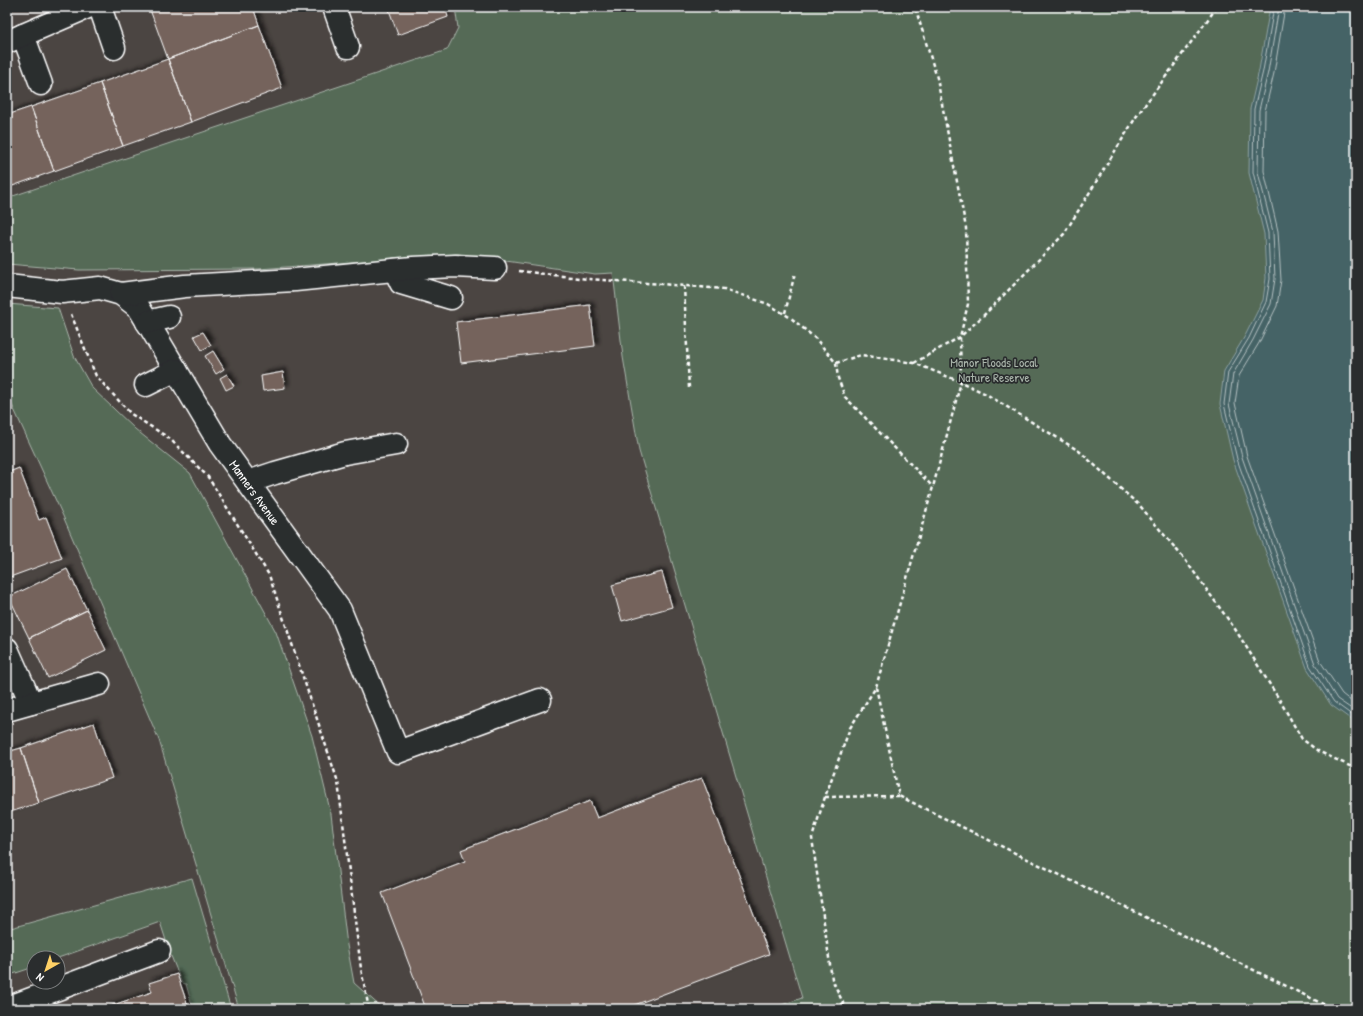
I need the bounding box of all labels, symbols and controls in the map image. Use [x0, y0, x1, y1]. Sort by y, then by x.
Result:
park label: Manor Floods Local Nature Reserve [950, 353, 1038, 386]
street label: Manners Avenue [225, 456, 284, 528]
north arrow [26, 950, 66, 990]
text: N [33, 970, 46, 985]

